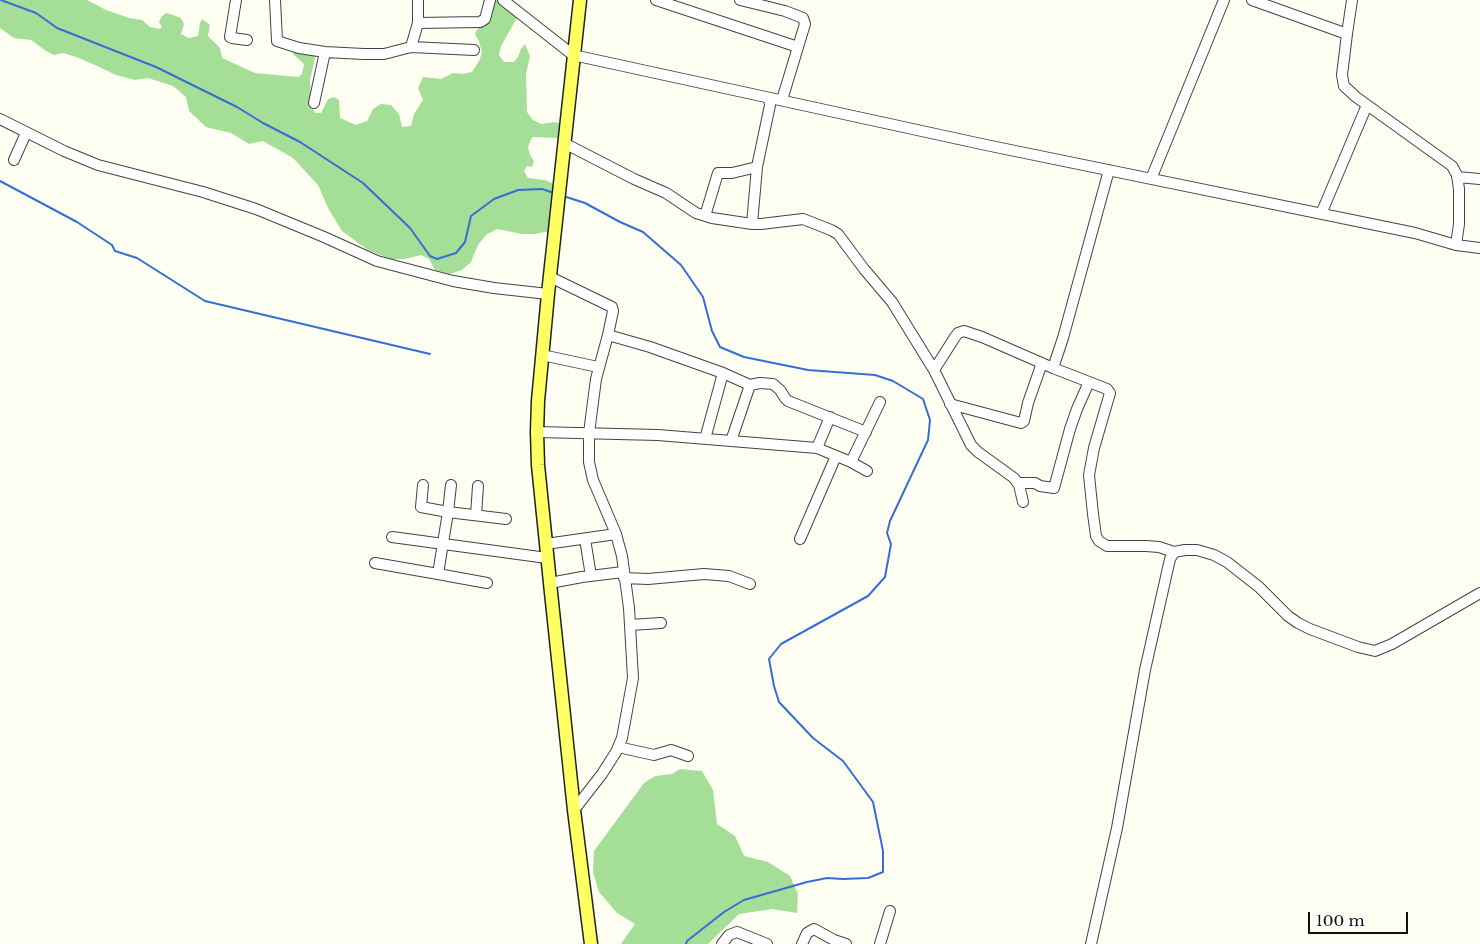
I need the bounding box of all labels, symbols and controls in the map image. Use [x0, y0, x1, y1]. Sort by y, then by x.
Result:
scale bar [1310, 902, 1410, 934]
text: 100 m [1316, 911, 1365, 930]

